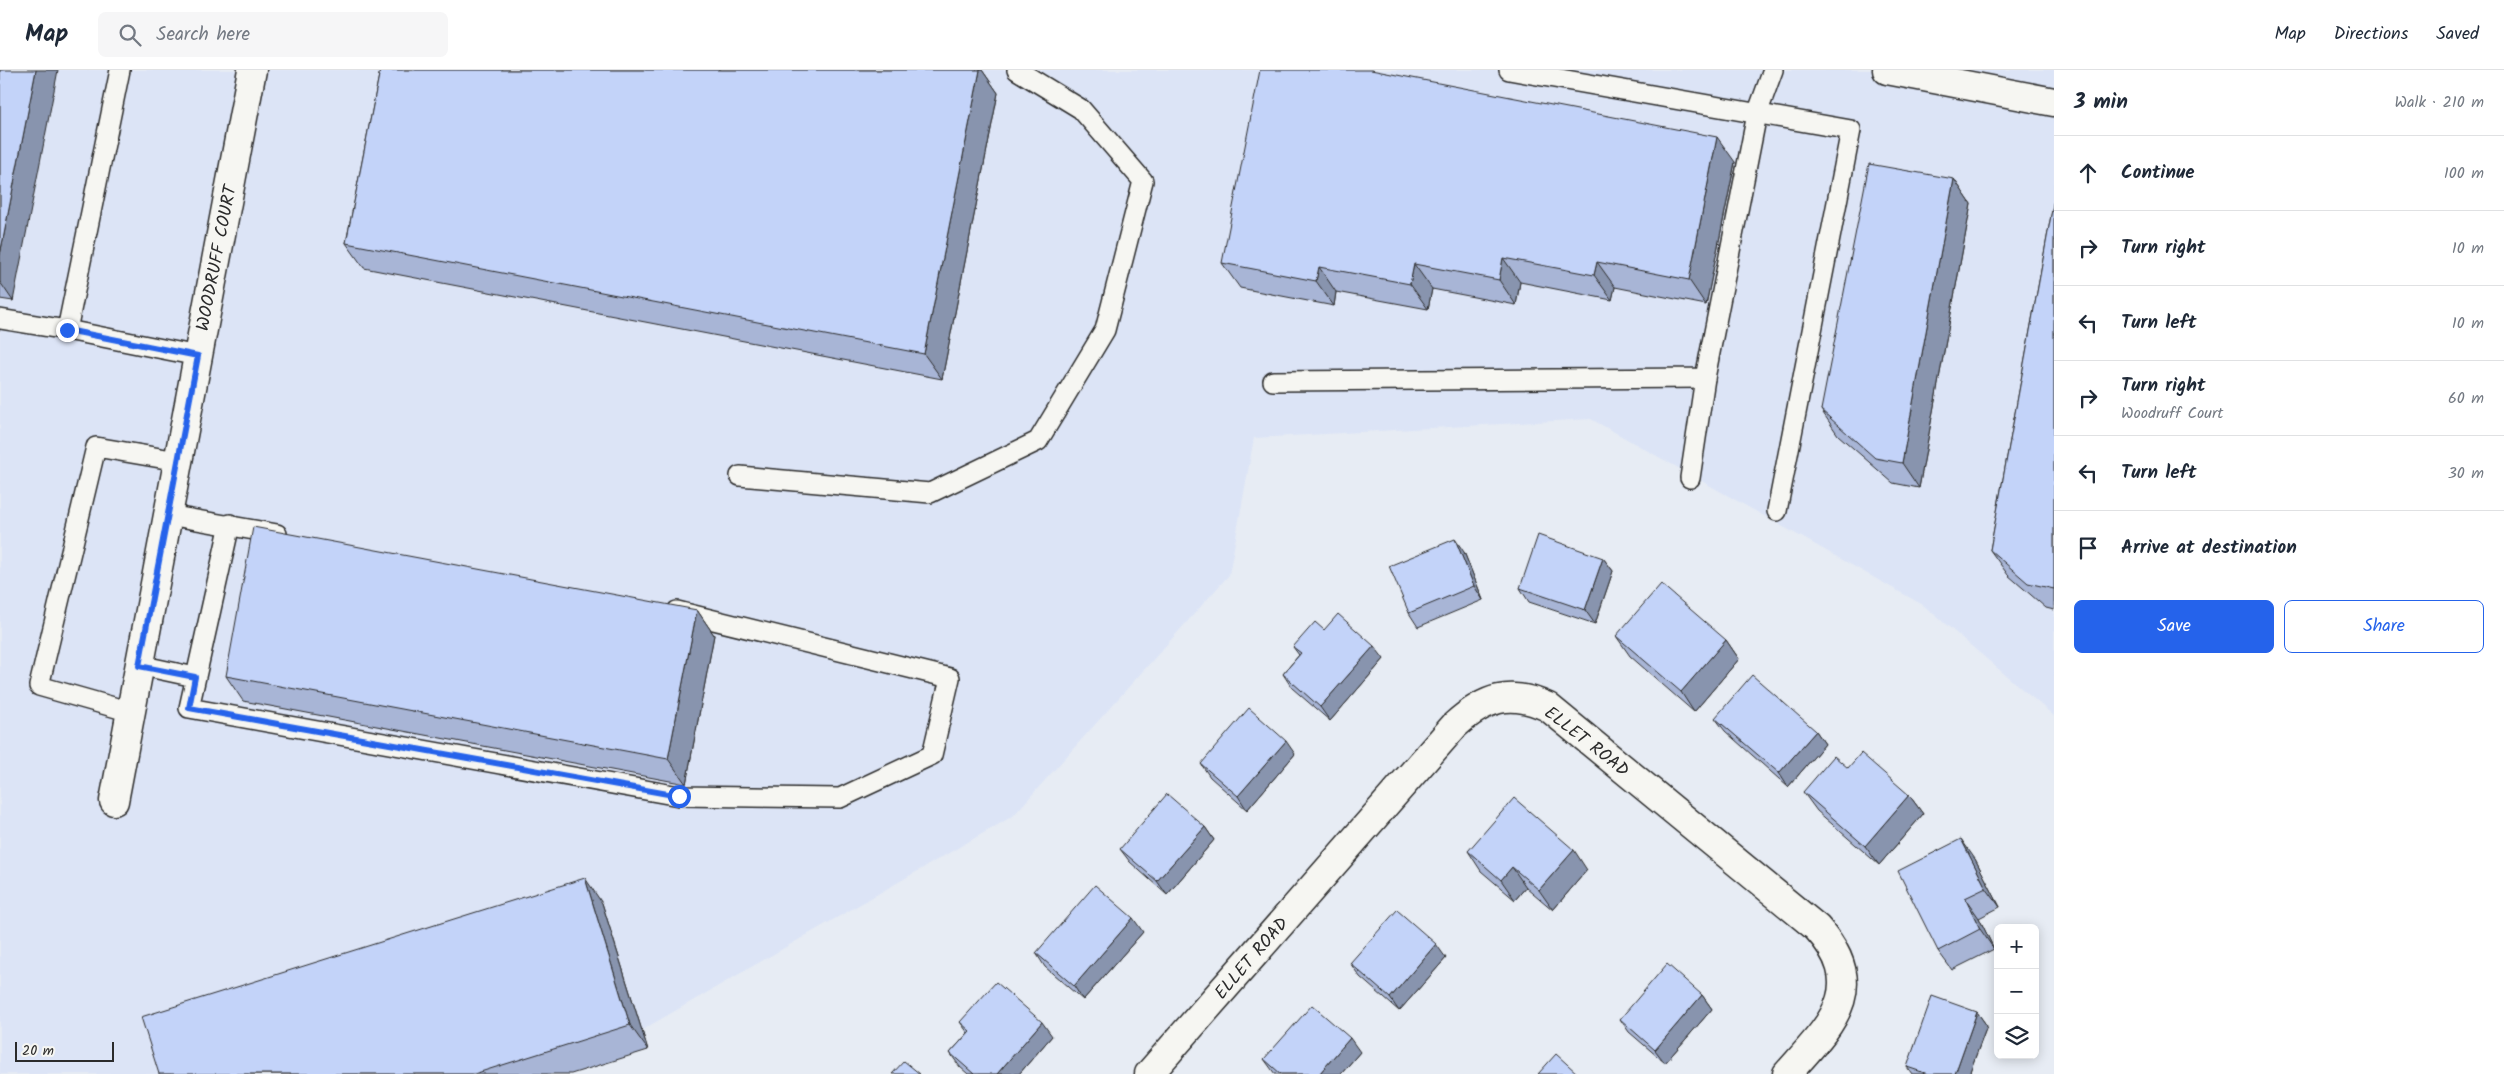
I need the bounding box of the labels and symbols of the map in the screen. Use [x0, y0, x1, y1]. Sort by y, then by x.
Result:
street label: WOODRUFF COURT [189, 182, 246, 334]
route end [56, 319, 79, 342]
street label: ELLET ROAD [1537, 699, 1635, 785]
route start [668, 785, 691, 808]
street label: ELLET ROAD [1208, 911, 1297, 1007]
scale bar [15, 1039, 114, 1062]

